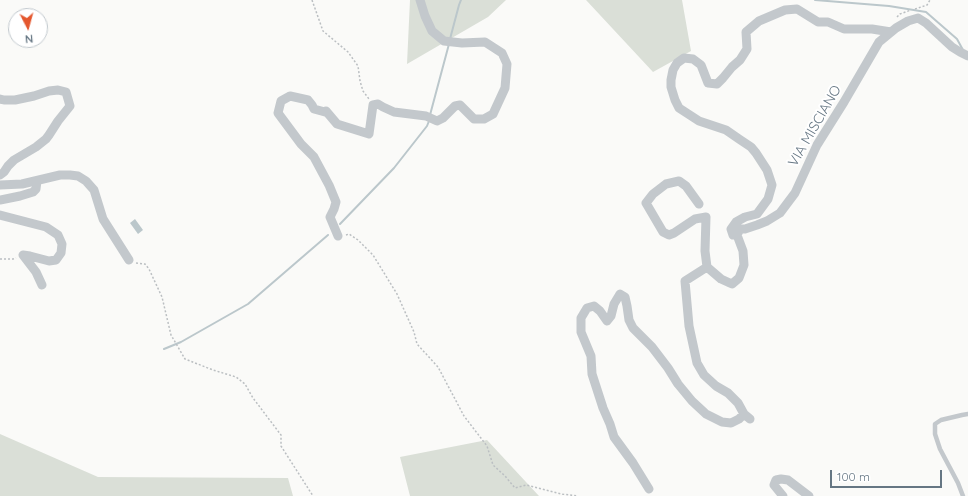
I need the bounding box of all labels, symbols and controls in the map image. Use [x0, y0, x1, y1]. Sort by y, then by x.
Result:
north arrow [8, 8, 48, 48]
text: N [24, 32, 34, 46]
street label: VIA MISCIANO [785, 82, 845, 170]
scale bar [832, 462, 944, 488]
text: 100 m [837, 469, 870, 484]

